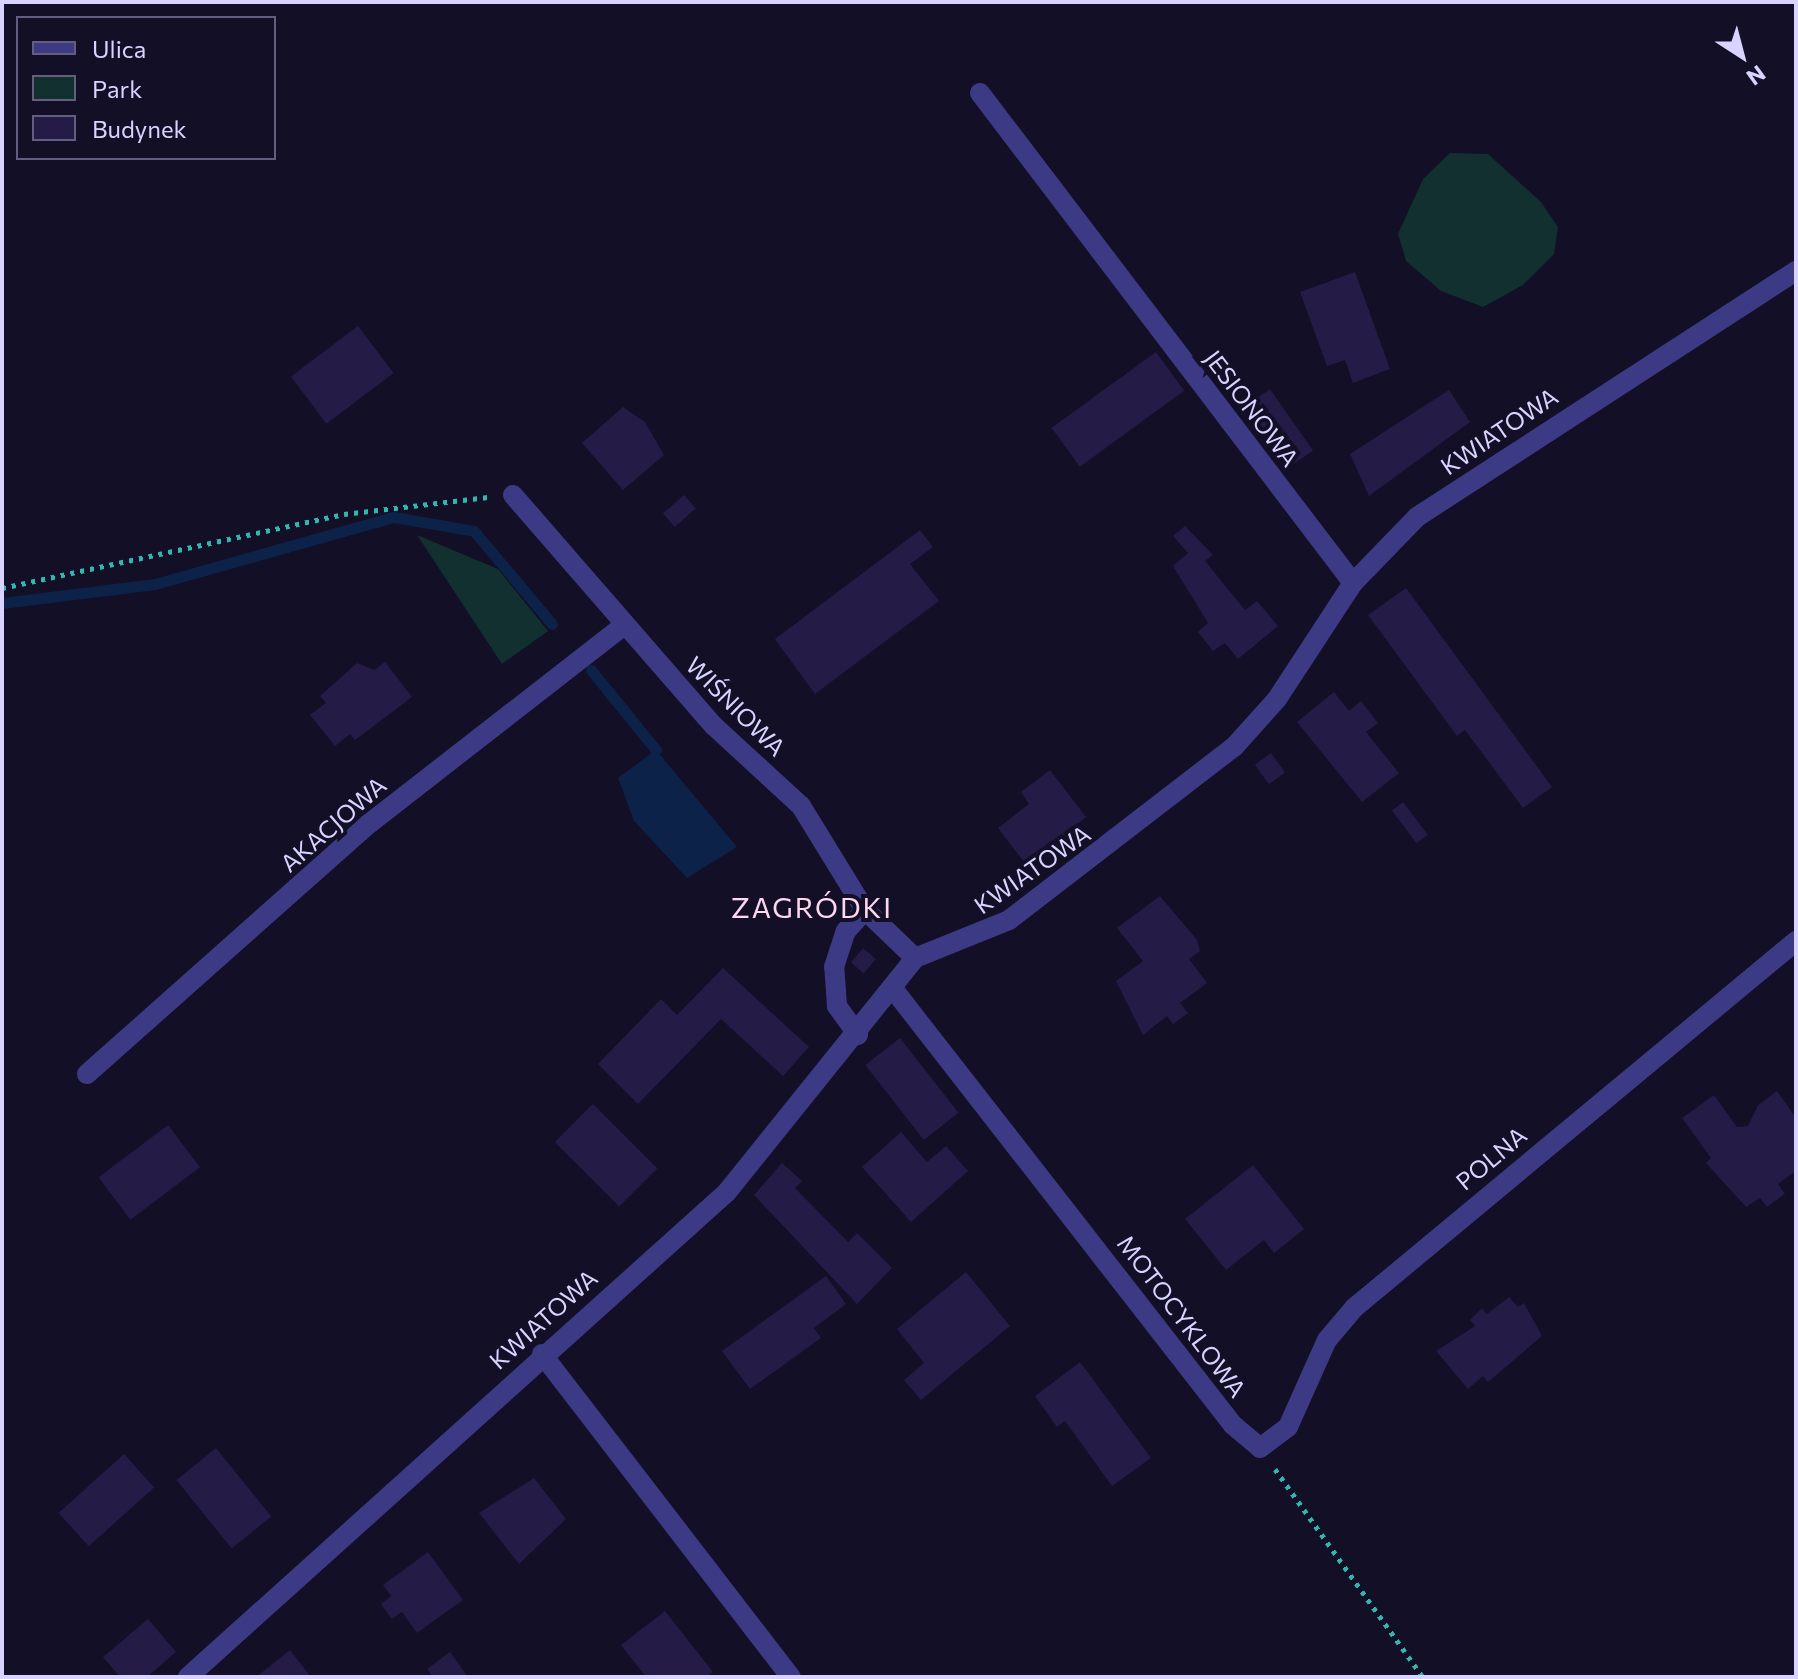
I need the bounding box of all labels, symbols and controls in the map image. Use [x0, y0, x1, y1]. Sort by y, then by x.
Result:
legend [16, 16, 276, 160]
north arrow [1702, 16, 1782, 96]
text: Ulica [92, 34, 146, 63]
text: N [1742, 60, 1771, 92]
text: Park [92, 74, 142, 103]
text: Budynek [92, 114, 187, 143]
street label: JESIONOWA [1199, 344, 1305, 472]
street label: KWIATOWA [1435, 381, 1563, 481]
street label: WIŚNIOWA [680, 650, 792, 762]
street label: AKACJOWA [274, 770, 392, 878]
street label: KWIATOWA [969, 819, 1095, 919]
district label: ZAGRÓDKI [731, 890, 893, 924]
street label: POLNA [1450, 1120, 1532, 1196]
street label: MOTOCYKLOWA [1112, 1229, 1252, 1403]
street label: KWIATOWA [483, 1263, 603, 1375]

